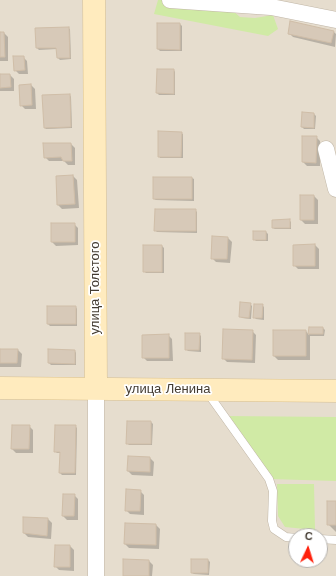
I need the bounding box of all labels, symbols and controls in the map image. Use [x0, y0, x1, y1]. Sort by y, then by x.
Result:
street label: улица Толстого [87, 242, 103, 334]
street label: улица Ленина [126, 381, 210, 397]
north arrow [288, 528, 328, 568]
text: С [304, 530, 313, 543]

